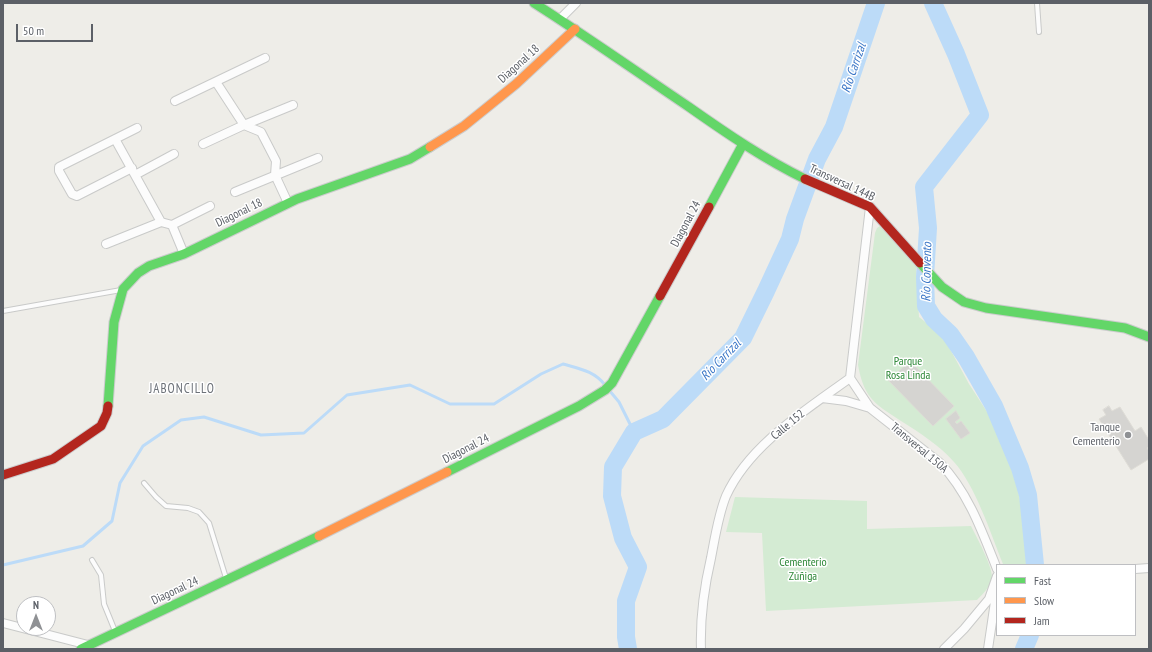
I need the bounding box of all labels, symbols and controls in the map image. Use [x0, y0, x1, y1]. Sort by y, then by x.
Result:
scale bar [18, 16, 95, 42]
text: 50 m [23, 23, 44, 38]
water label: Río Carrizal [838, 41, 870, 95]
street label: Diagonal 18 [495, 42, 543, 86]
street label: Transversal 144B [807, 162, 877, 204]
street label: Diagonal 18 [213, 196, 265, 230]
street label: Diagonal 24 [668, 198, 704, 250]
water label: Río Convento [919, 242, 935, 302]
water label: Río Carrizal [698, 336, 744, 384]
park label: Parque Rosa Linda [886, 355, 930, 383]
district label: JABONCILLO [149, 381, 215, 397]
street label: Calle 152 [768, 407, 808, 443]
street label: Transversal 150A [887, 420, 951, 476]
place label: Tanque Cementerio [1073, 421, 1120, 449]
marker: Tanque Cementerio [1123, 430, 1133, 440]
street label: Diagonal 24 [440, 431, 492, 467]
park label: Cementerio Zúñiga [779, 556, 827, 584]
legend [996, 564, 1136, 636]
text: Fast [1034, 573, 1051, 588]
street label: Diagonal 24 [149, 574, 201, 608]
text: Slow [1034, 593, 1054, 608]
north arrow [16, 596, 56, 636]
text: N [33, 598, 39, 612]
text: Jam [1034, 613, 1050, 628]

